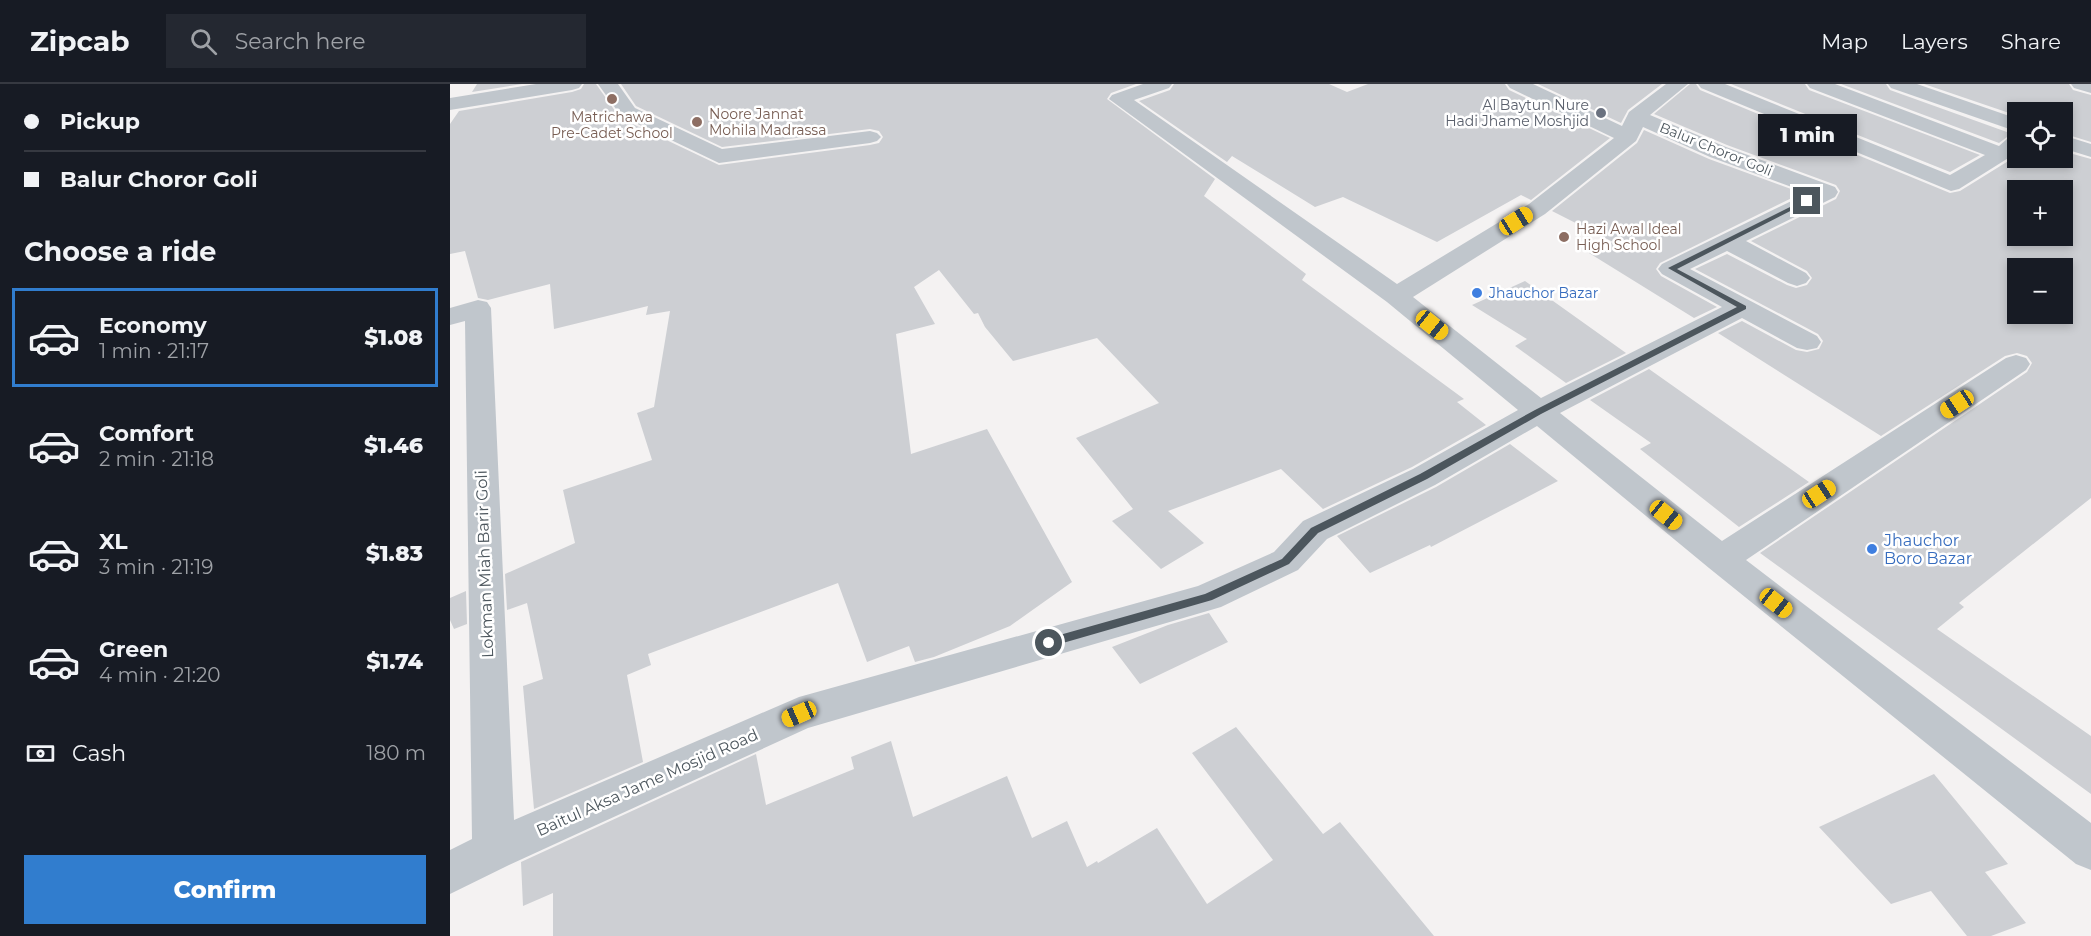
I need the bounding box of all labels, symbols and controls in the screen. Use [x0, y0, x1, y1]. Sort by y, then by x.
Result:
search box [166, 14, 586, 68]
text: Zipcab [30, 24, 130, 58]
icon: search [187, 25, 220, 58]
text: Search here [235, 28, 366, 55]
text: Map [1821, 29, 1868, 54]
text: Layers [1901, 29, 1968, 54]
text: Share [2001, 29, 2061, 54]
marker: Matrichawa Pre-Cadet School [605, 92, 619, 106]
place label: Al Baytun Nure Hadi Jhame Moshjid [1445, 96, 1589, 130]
map controls [2007, 102, 2073, 324]
button: locate [2007, 102, 2073, 168]
place label: Noore Jannat Mohila Madrassa [709, 105, 826, 139]
marker: Al Baytun Nure Hadi Jhame Moshjid [1594, 106, 1608, 120]
text: Pickup [60, 108, 140, 135]
place label: Matrichawa Pre-Cadet School [551, 108, 673, 142]
callout: 1 min [1758, 114, 1856, 156]
marker: Noore Jannat Mohila Madrassa [690, 115, 704, 129]
street label: Balur Choror Goli [1657, 118, 1775, 180]
text: 1 min [1780, 123, 1835, 147]
text: Balur Choror Goli [60, 166, 258, 193]
button: + [2007, 180, 2073, 246]
route end [1793, 187, 1820, 214]
car [1496, 204, 1536, 238]
place label: Hazi Awal Ideal High School [1576, 220, 1682, 254]
marker: Hazi Awal Ideal High School [1557, 230, 1571, 244]
text: Choose a ride [24, 235, 216, 268]
button: − [2007, 258, 2073, 324]
place label: Jhauchor Bazar [1488, 284, 1599, 302]
marker: Jhauchor Bazar [1470, 286, 1484, 300]
car [1412, 307, 1452, 343]
icon: car [27, 311, 81, 365]
text: Economy [99, 312, 207, 339]
text: $1.08 [364, 324, 423, 351]
text: 1 min · 21:17 [99, 339, 209, 363]
car [1937, 387, 1977, 421]
icon: car [27, 419, 81, 473]
text: Comfort [99, 420, 194, 447]
text: $1.46 [364, 432, 423, 459]
text: 2 min · 21:18 [99, 447, 214, 471]
street label: Lokman Miah Barir Goli [472, 470, 497, 658]
car [1799, 477, 1839, 511]
car [1646, 497, 1686, 533]
icon: car [27, 527, 81, 581]
text: XL [99, 528, 128, 555]
place label: Jhauchor Boro Bazar [1883, 531, 1972, 568]
text: $1.83 [366, 540, 423, 567]
marker: Jhauchor Boro Bazar [1865, 542, 1879, 556]
text: 3 min · 21:19 [99, 555, 213, 579]
car [1756, 585, 1796, 621]
route start [1035, 629, 1062, 656]
icon: car [27, 635, 81, 689]
text: Green [99, 636, 168, 663]
text: $1.74 [366, 648, 423, 675]
text: 4 min · 21:20 [99, 663, 220, 687]
car [779, 698, 819, 730]
street label: Baitul Aksa Jame Mosjid Road [533, 725, 761, 840]
icon: cash [24, 737, 57, 770]
text: Cash [72, 740, 126, 767]
text: 180 m [366, 741, 426, 765]
button: Confirm [24, 855, 426, 924]

